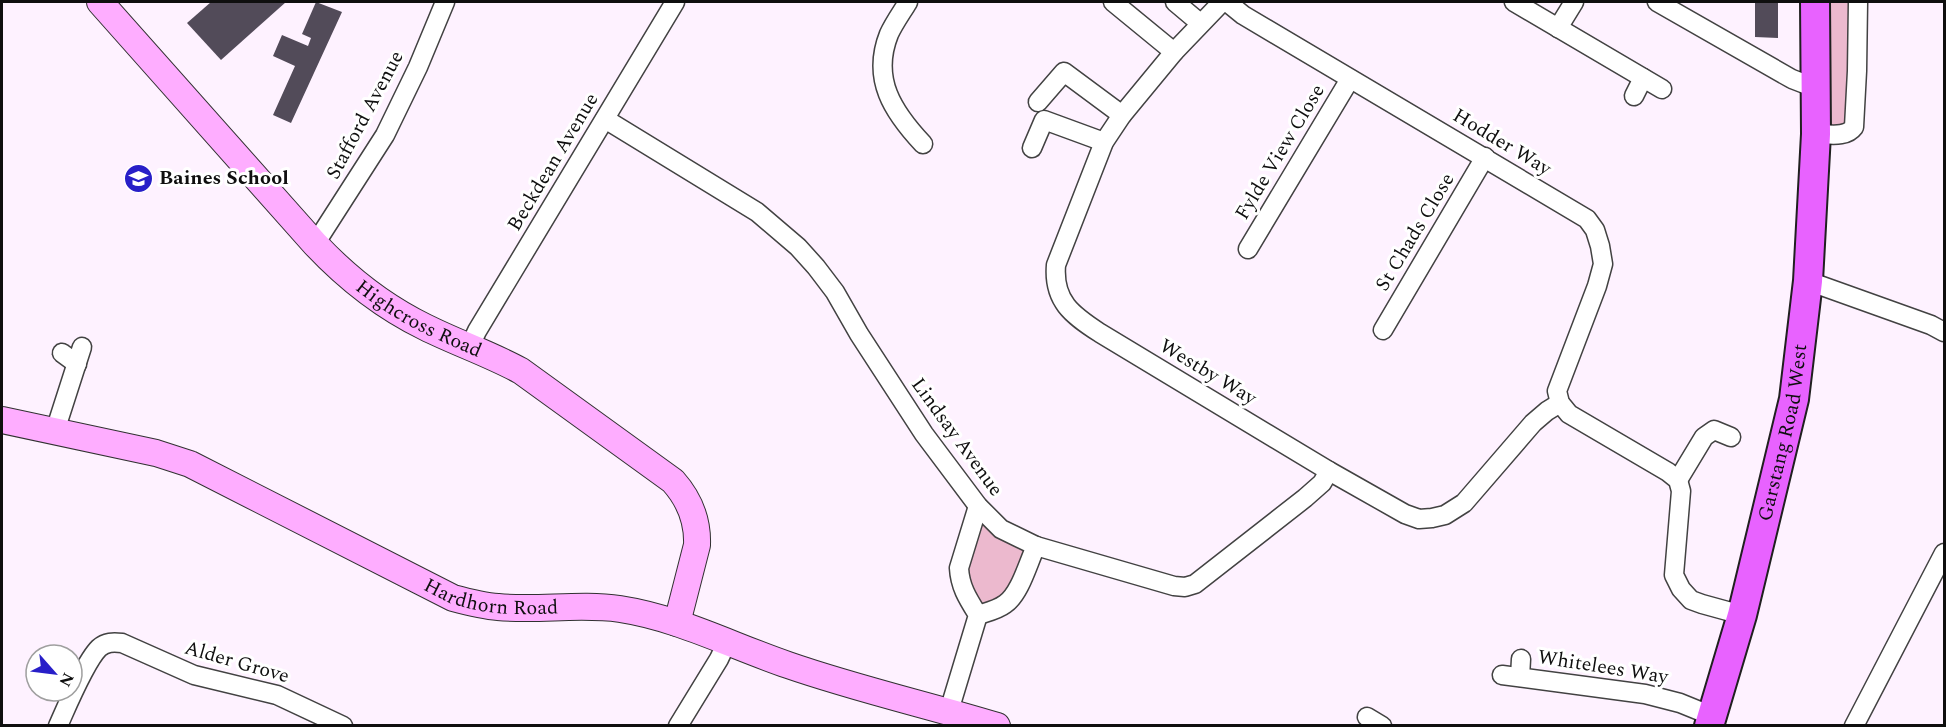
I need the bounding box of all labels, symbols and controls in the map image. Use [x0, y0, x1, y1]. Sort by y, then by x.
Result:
street label: Stafford Avenue [318, 45, 412, 185]
street label: Fylde View Close [1228, 78, 1332, 226]
street label: Beckdean Avenue [500, 87, 606, 237]
street label: Hodder Way [1447, 101, 1558, 184]
school or university icon: Baines School [122, 162, 154, 194]
place label: Baines School [159, 163, 289, 193]
street label: St Chads Close [1368, 167, 1462, 297]
street label: Highcross Road [349, 272, 487, 366]
street label: Westby Way [1154, 331, 1264, 414]
street label: Garstang Road West [1750, 342, 1815, 524]
street label: Lindsay Avenue [904, 371, 1010, 503]
street label: Hardhorn Road [419, 571, 559, 623]
street label: Alder Grove [181, 633, 293, 691]
street label: Whitelees Way [1536, 642, 1672, 692]
north arrow [24, 643, 84, 703]
text: N [53, 668, 80, 691]

